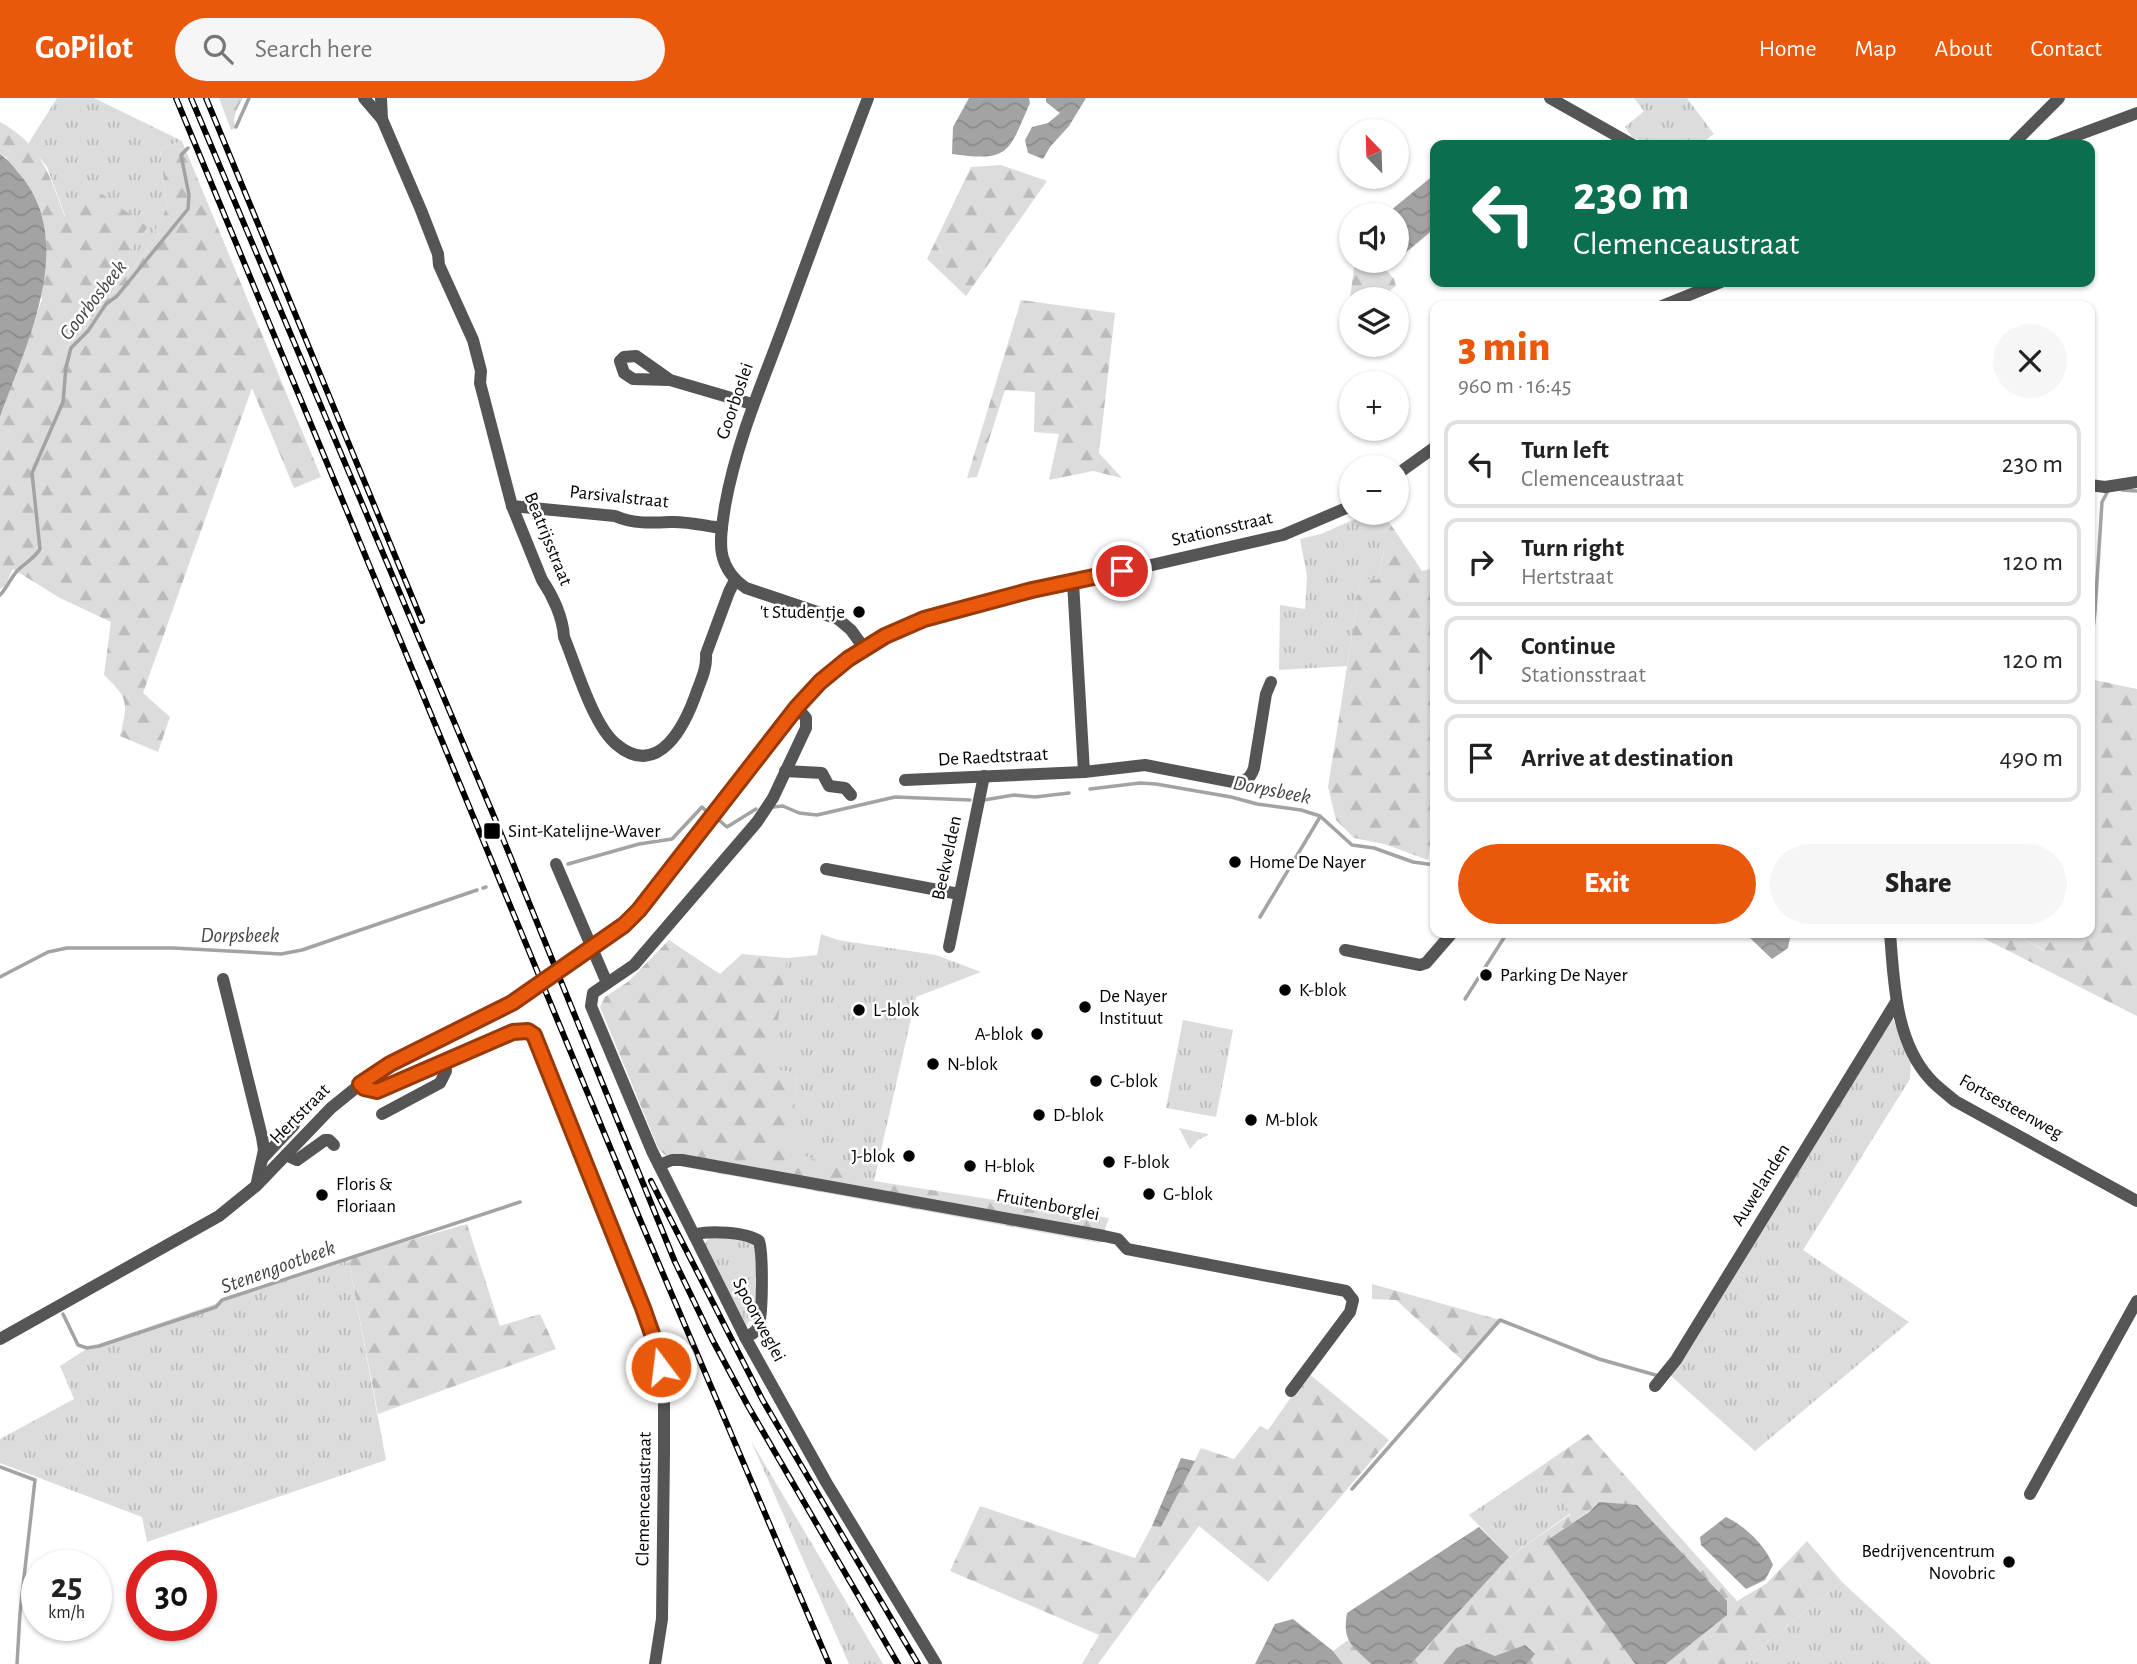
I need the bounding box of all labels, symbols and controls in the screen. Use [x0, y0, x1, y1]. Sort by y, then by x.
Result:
search box [175, 18, 665, 81]
icon: search [199, 30, 237, 68]
text: GoPilot [35, 32, 133, 65]
text: Search here [255, 36, 372, 62]
text: Home [1759, 37, 1817, 61]
text: Map [1855, 37, 1897, 61]
text: About [1935, 37, 1992, 61]
text: Contact [2030, 37, 2102, 61]
north arrow [1339, 119, 1409, 189]
map controls [1339, 119, 1409, 525]
icon: left [1458, 168, 1549, 259]
text: 230 m [1573, 170, 1690, 219]
button: sound [1339, 203, 1409, 273]
text: Clemenceaustraat [1573, 228, 1799, 260]
water label: Goorbosbeek [55, 256, 131, 344]
button: layers [1339, 287, 1409, 357]
button: close [1993, 324, 2067, 398]
text: 3 min [1458, 326, 1550, 368]
street label: Goorboslei [713, 360, 757, 442]
button: + [1339, 371, 1409, 441]
text: 960 m · 16:45 [1458, 375, 1571, 398]
text: Turn left [1521, 437, 1609, 463]
icon: left [1462, 445, 1500, 483]
text: 230 m [2002, 451, 2063, 477]
button: − [1339, 455, 1409, 525]
text: Clemenceaustraat [1521, 468, 1684, 491]
street label: Parsivalstraat [568, 482, 670, 512]
street label: Beatrijsstraat [521, 490, 575, 588]
street label: Stationsstraat [1170, 508, 1274, 550]
text: Turn right [1521, 535, 1624, 561]
pin [1092, 541, 1152, 601]
icon: right [1462, 543, 1500, 581]
text: 120 m [2003, 549, 2063, 575]
icon: arrive [1103, 552, 1141, 590]
text: Hertstraat [1521, 566, 1613, 589]
place label: 't Studentje [760, 603, 845, 622]
marker: 't Studentje [851, 604, 867, 620]
text: Continue [1521, 633, 1616, 659]
icon: ahead [1462, 641, 1500, 679]
text: 120 m [2003, 647, 2063, 673]
text: Stationsstraat [1521, 664, 1646, 687]
icon: arrive [1462, 739, 1500, 777]
street label: De Raedtstraat [937, 745, 1049, 769]
text: Arrive at destination [1521, 745, 1734, 771]
text: 490 m [1999, 745, 2063, 771]
water label: Dorpsbeek [1231, 772, 1313, 809]
street label: Beekvelden [929, 814, 965, 902]
marker: Sint-Katelijne-Waver [482, 821, 502, 841]
place label: Sint-Katelijne-Waver [508, 822, 660, 841]
button: Exit [1458, 844, 1756, 924]
button: Share [1770, 844, 2067, 924]
place label: Home De Nayer [1249, 853, 1366, 872]
marker: Home De Nayer [1227, 854, 1243, 870]
water label: Dorpsbeek [200, 925, 280, 947]
place label: Parking De Nayer [1500, 966, 1628, 985]
marker: Parking De Nayer [1478, 967, 1494, 983]
place label: K-blok [1299, 981, 1347, 1000]
marker: K-blok [1277, 982, 1293, 998]
place label: De Nayer Instituut [1099, 987, 1167, 1028]
marker: De Nayer Instituut [1077, 999, 1093, 1015]
place label: L-blok [873, 1001, 920, 1020]
marker: L-blok [851, 1002, 867, 1018]
place label: A-blok [975, 1025, 1023, 1044]
marker: A-blok [1029, 1026, 1045, 1042]
place label: N-blok [947, 1055, 998, 1074]
marker: N-blok [925, 1056, 941, 1072]
street label: Fortsesteenweg [1956, 1071, 2066, 1144]
place label: C-blok [1110, 1072, 1158, 1091]
marker: C-blok [1088, 1073, 1104, 1089]
street label: Hertstraat [266, 1080, 334, 1148]
place label: D-blok [1053, 1106, 1104, 1125]
marker: D-blok [1031, 1107, 1047, 1123]
place label: M-blok [1265, 1111, 1318, 1130]
marker: M-blok [1243, 1112, 1259, 1128]
street label: Auwelanden [1728, 1141, 1794, 1229]
place label: J-blok [851, 1147, 895, 1166]
marker: J-blok [901, 1148, 917, 1164]
place label: F-blok [1123, 1153, 1170, 1172]
marker: F-blok [1101, 1154, 1117, 1170]
place label: H-blok [984, 1157, 1035, 1176]
marker: H-blok [962, 1158, 978, 1174]
place label: Floris & Floriaan [336, 1175, 396, 1216]
place label: G-blok [1163, 1185, 1213, 1204]
street label: Fruitenborglei [995, 1186, 1101, 1224]
marker: G-blok [1141, 1186, 1157, 1202]
marker: Floris & Floriaan [314, 1187, 330, 1203]
water label: Stenengootbeek [218, 1237, 338, 1297]
street label: Spoorweglei [729, 1275, 789, 1365]
position arrow [624, 1330, 698, 1404]
street label: Clemenceaustraat [633, 1432, 655, 1566]
place label: Bedrijvencentrum Novobric [1862, 1542, 1995, 1583]
speed limit sign: 30 [126, 1550, 217, 1641]
marker: Bedrijvencentrum Novobric [2001, 1554, 2017, 1570]
text: 25 [51, 1569, 82, 1604]
text: km/h [48, 1604, 85, 1622]

